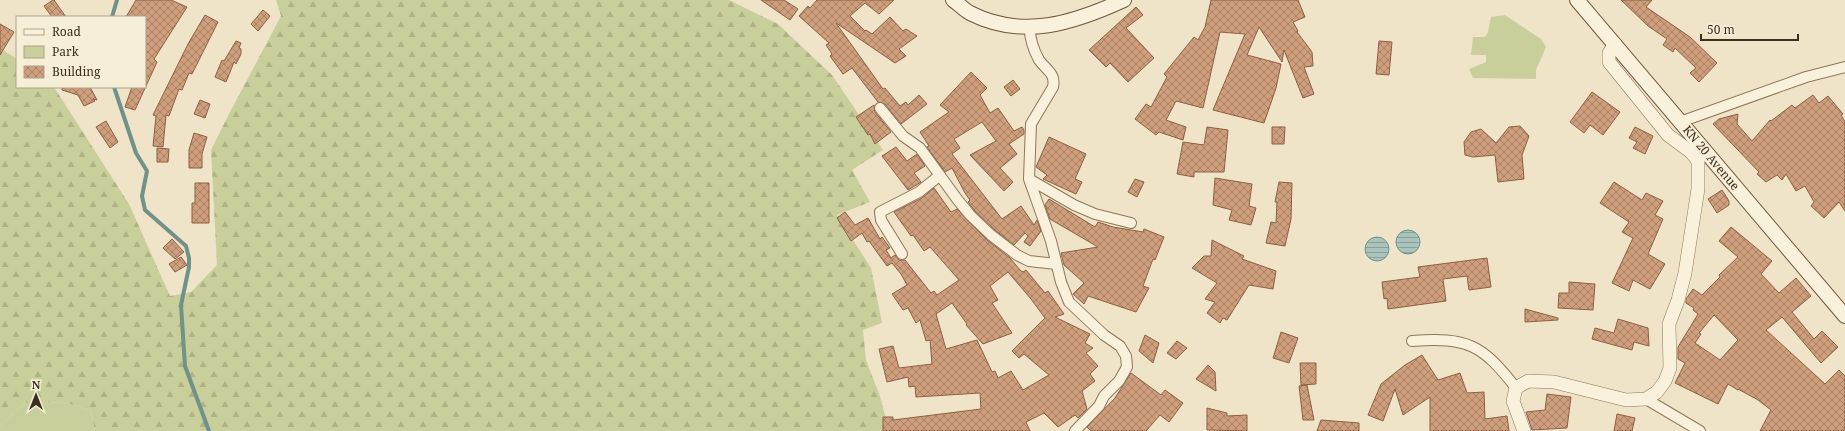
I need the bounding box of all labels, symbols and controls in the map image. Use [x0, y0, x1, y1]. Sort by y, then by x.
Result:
legend [16, 16, 146, 88]
scale bar [1701, 16, 1798, 42]
text: 50 m [1707, 21, 1735, 38]
text: Road [52, 23, 82, 40]
text: Park [52, 43, 80, 60]
text: Building [52, 63, 101, 80]
street label: KN 20 Avenue [1679, 122, 1744, 194]
north arrow [16, 375, 56, 415]
text: N [32, 377, 41, 392]

